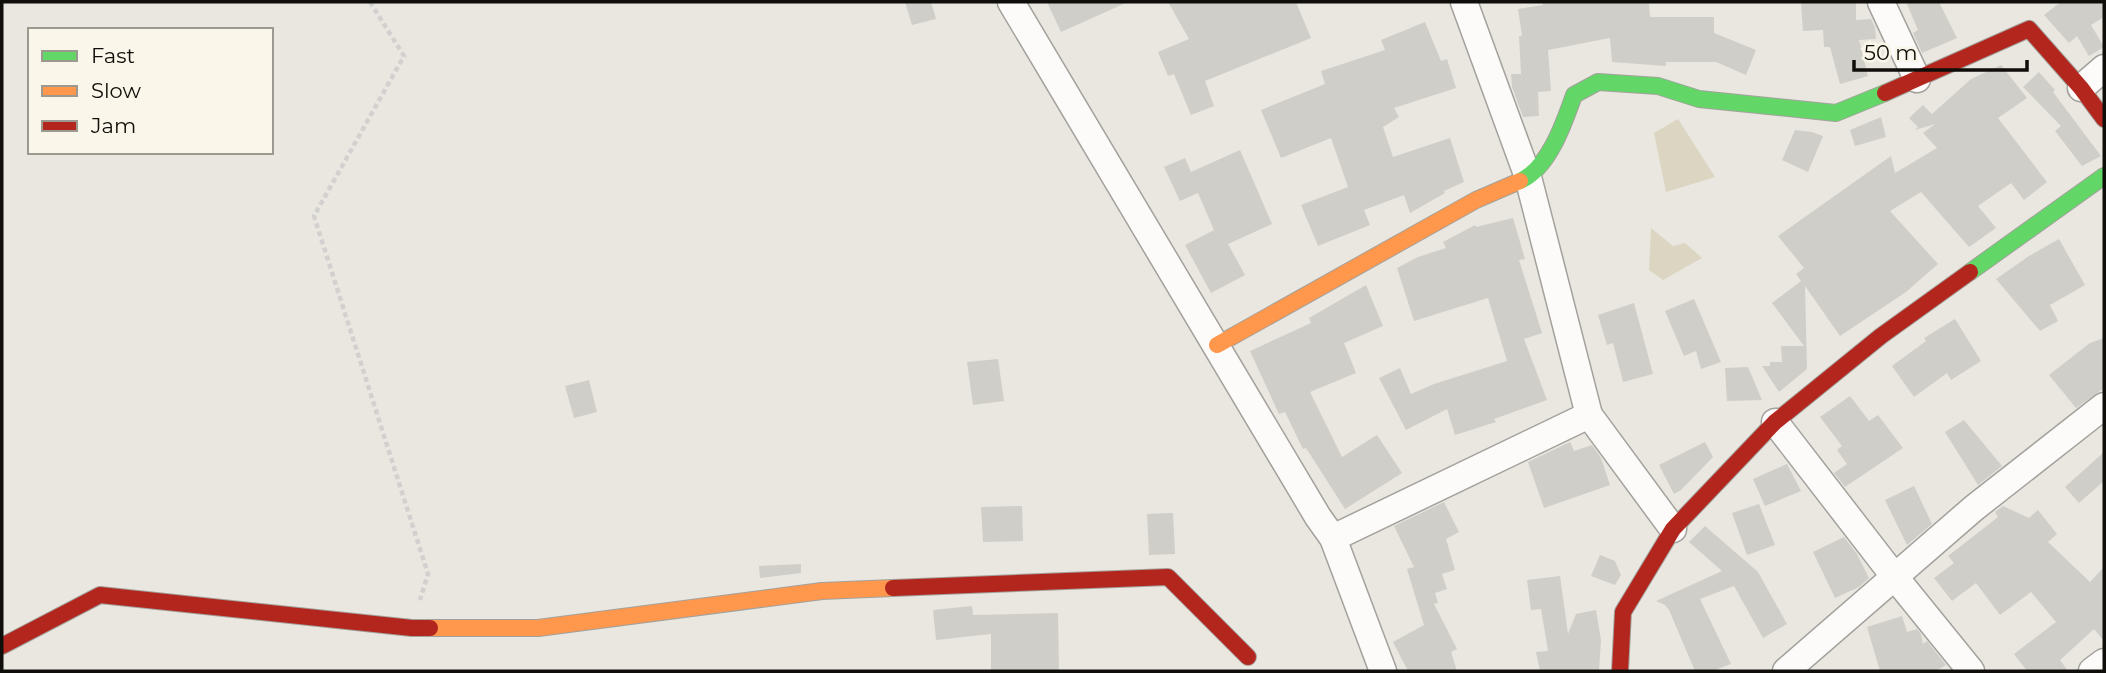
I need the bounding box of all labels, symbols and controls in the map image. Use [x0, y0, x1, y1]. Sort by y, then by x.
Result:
legend [28, 28, 273, 154]
scale bar [1854, 28, 2027, 72]
text: 50 m [1864, 40, 1918, 65]
text: Fast [91, 43, 135, 68]
text: Slow [91, 78, 141, 103]
text: Jam [90, 113, 136, 138]

